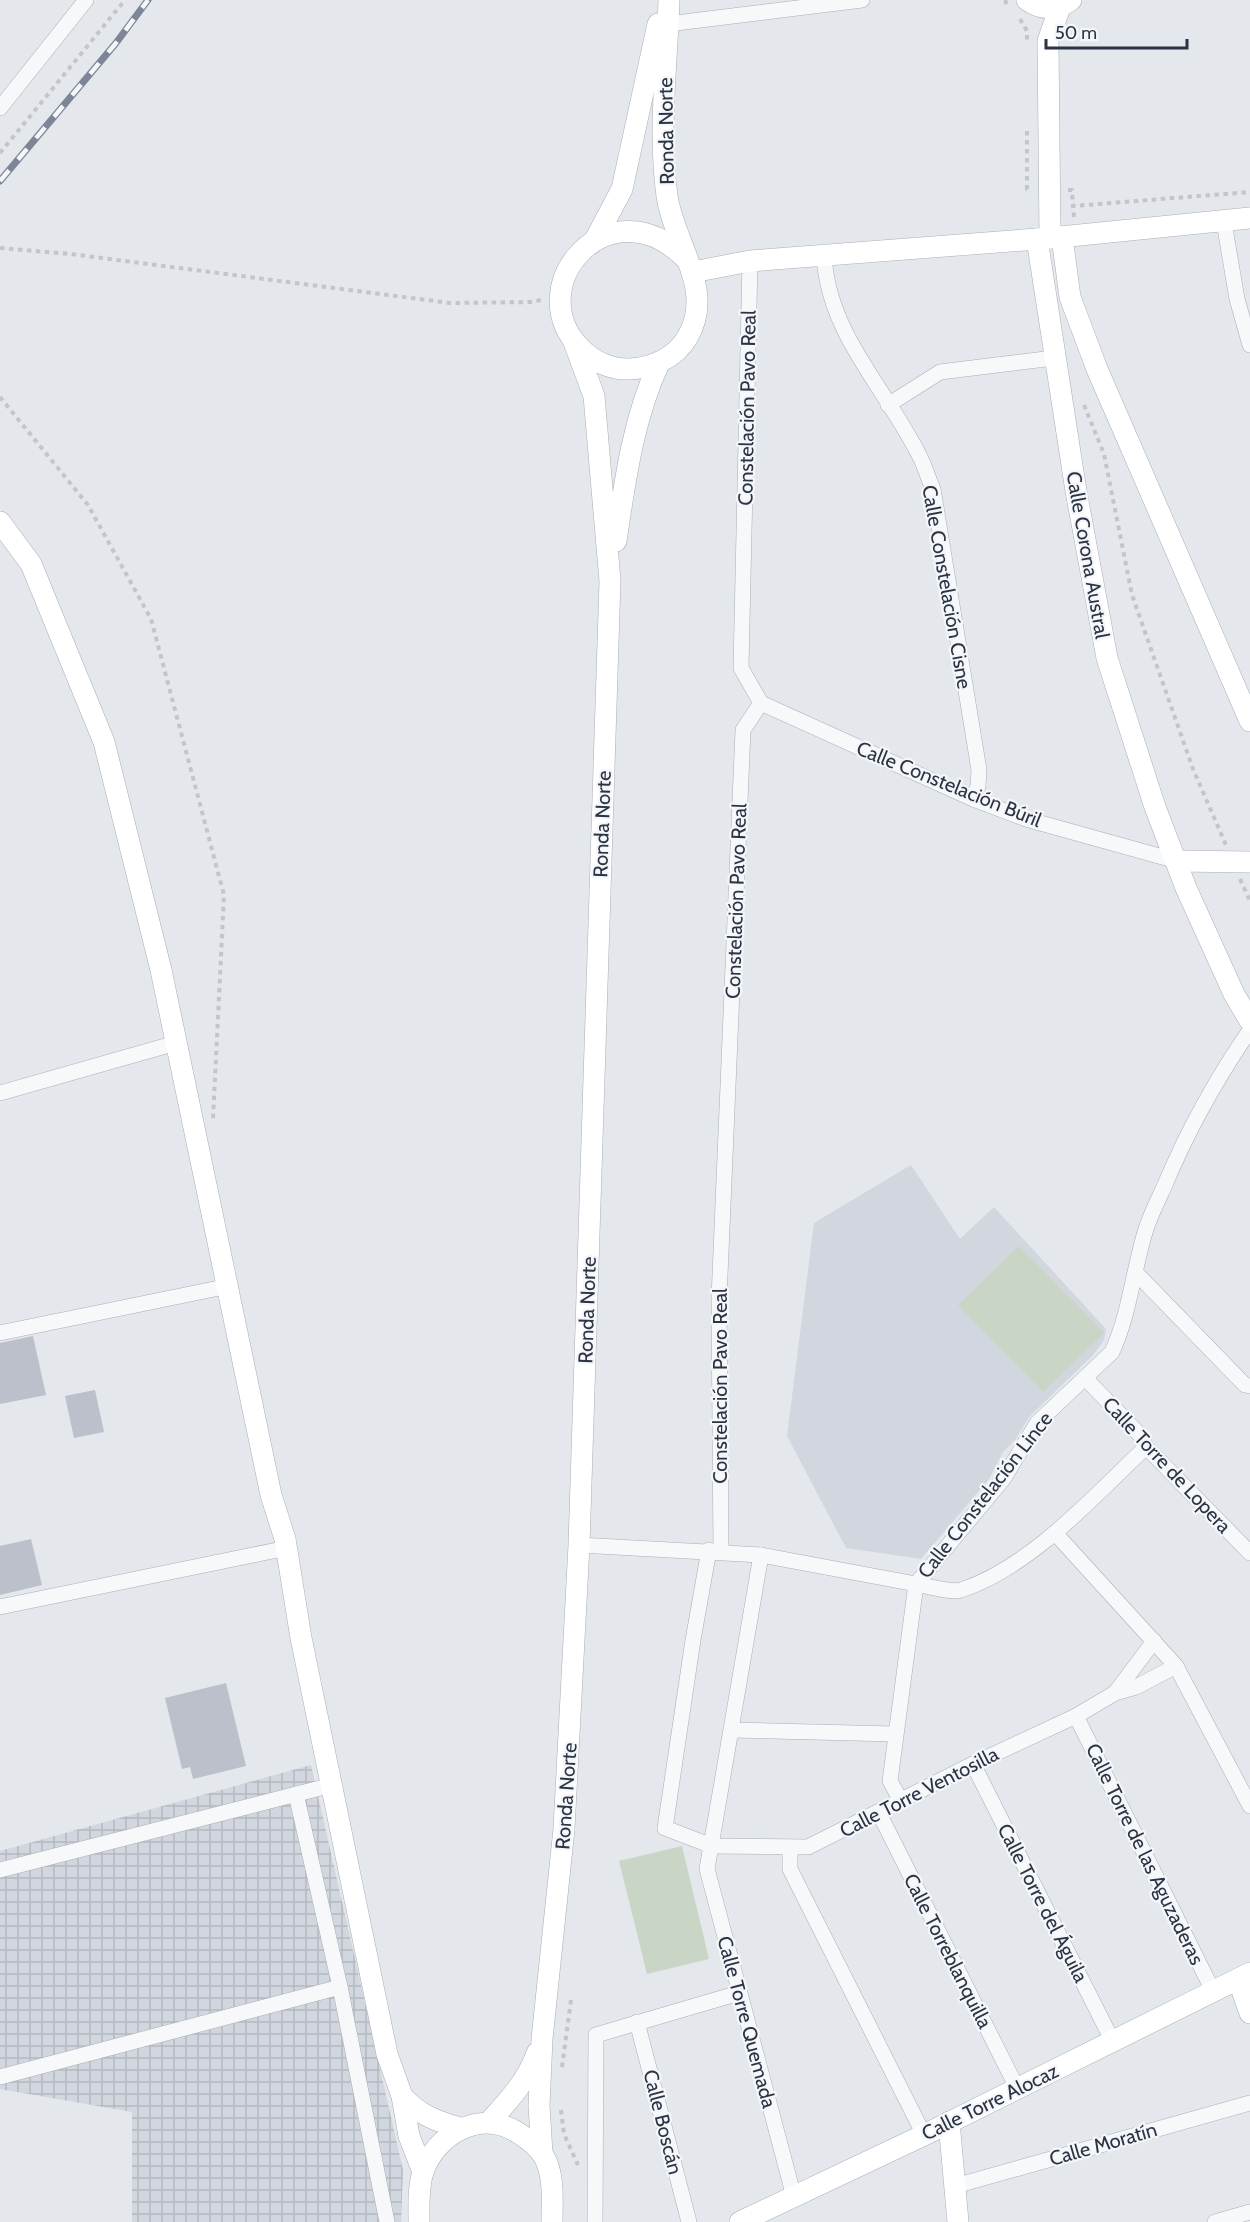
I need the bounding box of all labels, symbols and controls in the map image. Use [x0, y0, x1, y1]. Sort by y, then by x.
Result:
scale bar [1046, 12, 1187, 50]
text: 50 m [1055, 22, 1097, 44]
street label: Ronda Norte [653, 77, 679, 185]
street label: Constelación Pavo Real [733, 310, 761, 506]
street label: Calle Corona Austral [1061, 469, 1115, 641]
street label: Calle Constelación Cisne [917, 483, 977, 691]
street label: Calle Constelación Búril [853, 736, 1045, 832]
street label: Ronda Norte [588, 770, 616, 878]
street label: Constelación Pavo Real [721, 803, 751, 999]
street label: Ronda Norte [573, 1256, 601, 1364]
street label: Constelación Pavo Real [708, 1288, 732, 1484]
street label: Calle Torre de Lopera [1098, 1392, 1236, 1538]
street label: Calle Constelación Lince [913, 1407, 1057, 1583]
street label: Calle Torre de las Aguzaderas [1081, 1739, 1209, 1969]
street label: Calle Torre Ventosilla [836, 1741, 1003, 1842]
street label: Ronda Norte [550, 1742, 582, 1850]
street label: Calle Torre del Águila [993, 1820, 1094, 1987]
street label: Calle Torreblanquilla [899, 1870, 998, 2033]
street label: Calle Torre Quemada [712, 1933, 782, 2111]
street label: Calle Torre Alocaz [918, 2059, 1062, 2145]
street label: Calle Boscán [638, 2067, 688, 2177]
street label: Calle Moratín [1046, 2117, 1160, 2171]

